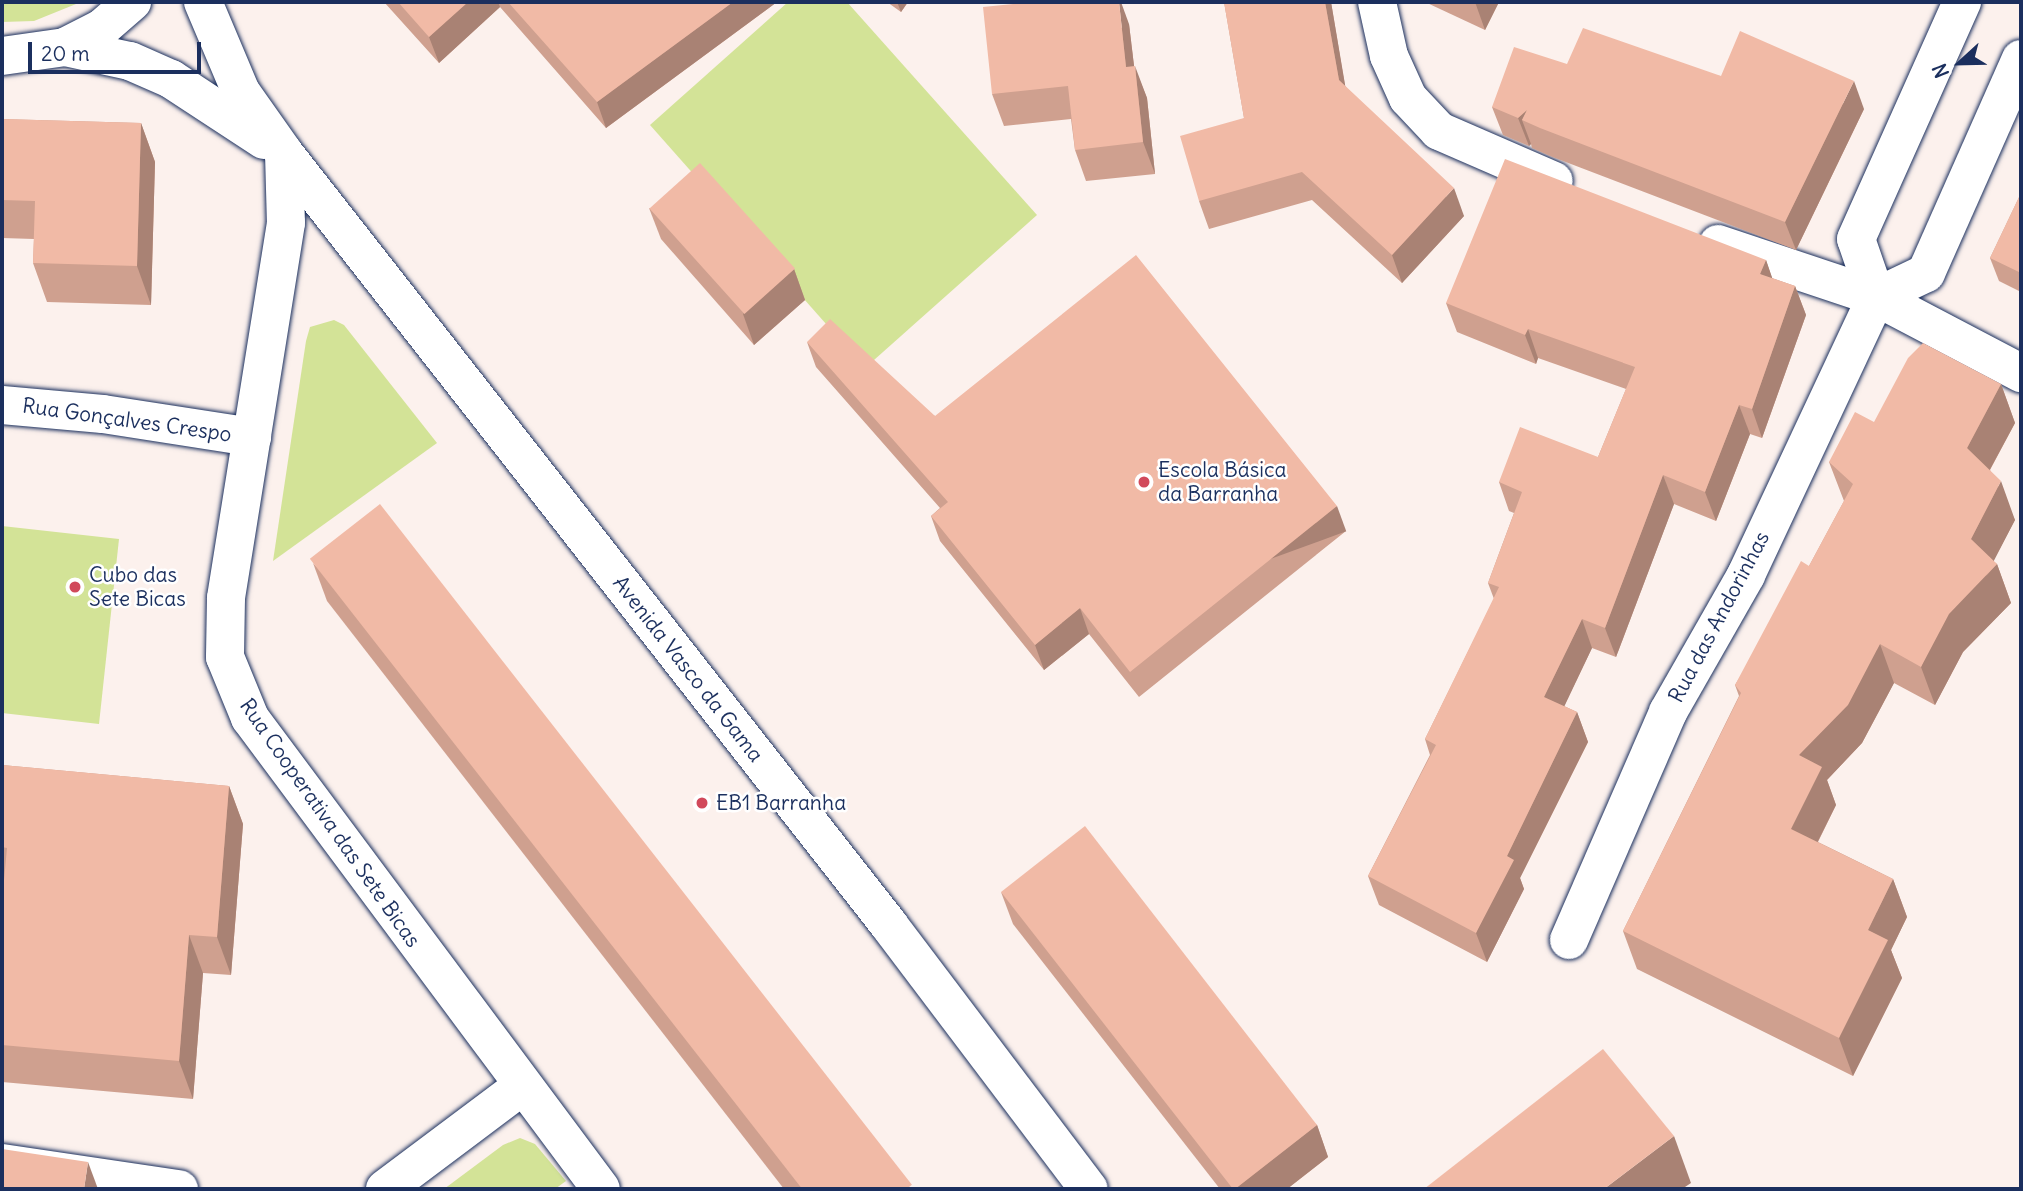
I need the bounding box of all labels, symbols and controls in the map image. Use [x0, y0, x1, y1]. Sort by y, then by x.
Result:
scale bar [32, 28, 205, 72]
north arrow [1925, 28, 1995, 98]
text: 20 m [41, 40, 90, 67]
text: N [1927, 60, 1954, 81]
street label: Rua Gonçalves Crespo [21, 393, 233, 447]
place label: Escola Básica da Barranha [1158, 457, 1286, 507]
marker: Escola Básica da Barranha [1136, 474, 1152, 490]
street label: Rua das Andorinhas [1663, 527, 1775, 707]
place label: Cubo das Sete Bicas [89, 562, 186, 612]
street label: Avenida Vasco da Gama [608, 571, 768, 767]
marker: Cubo das Sete Bicas [67, 579, 83, 595]
street label: Rua Cooperativa das Sete Bicas [234, 694, 426, 952]
place label: EB1 Barranha [716, 790, 846, 816]
marker: EB1 Barranha [694, 795, 710, 811]

